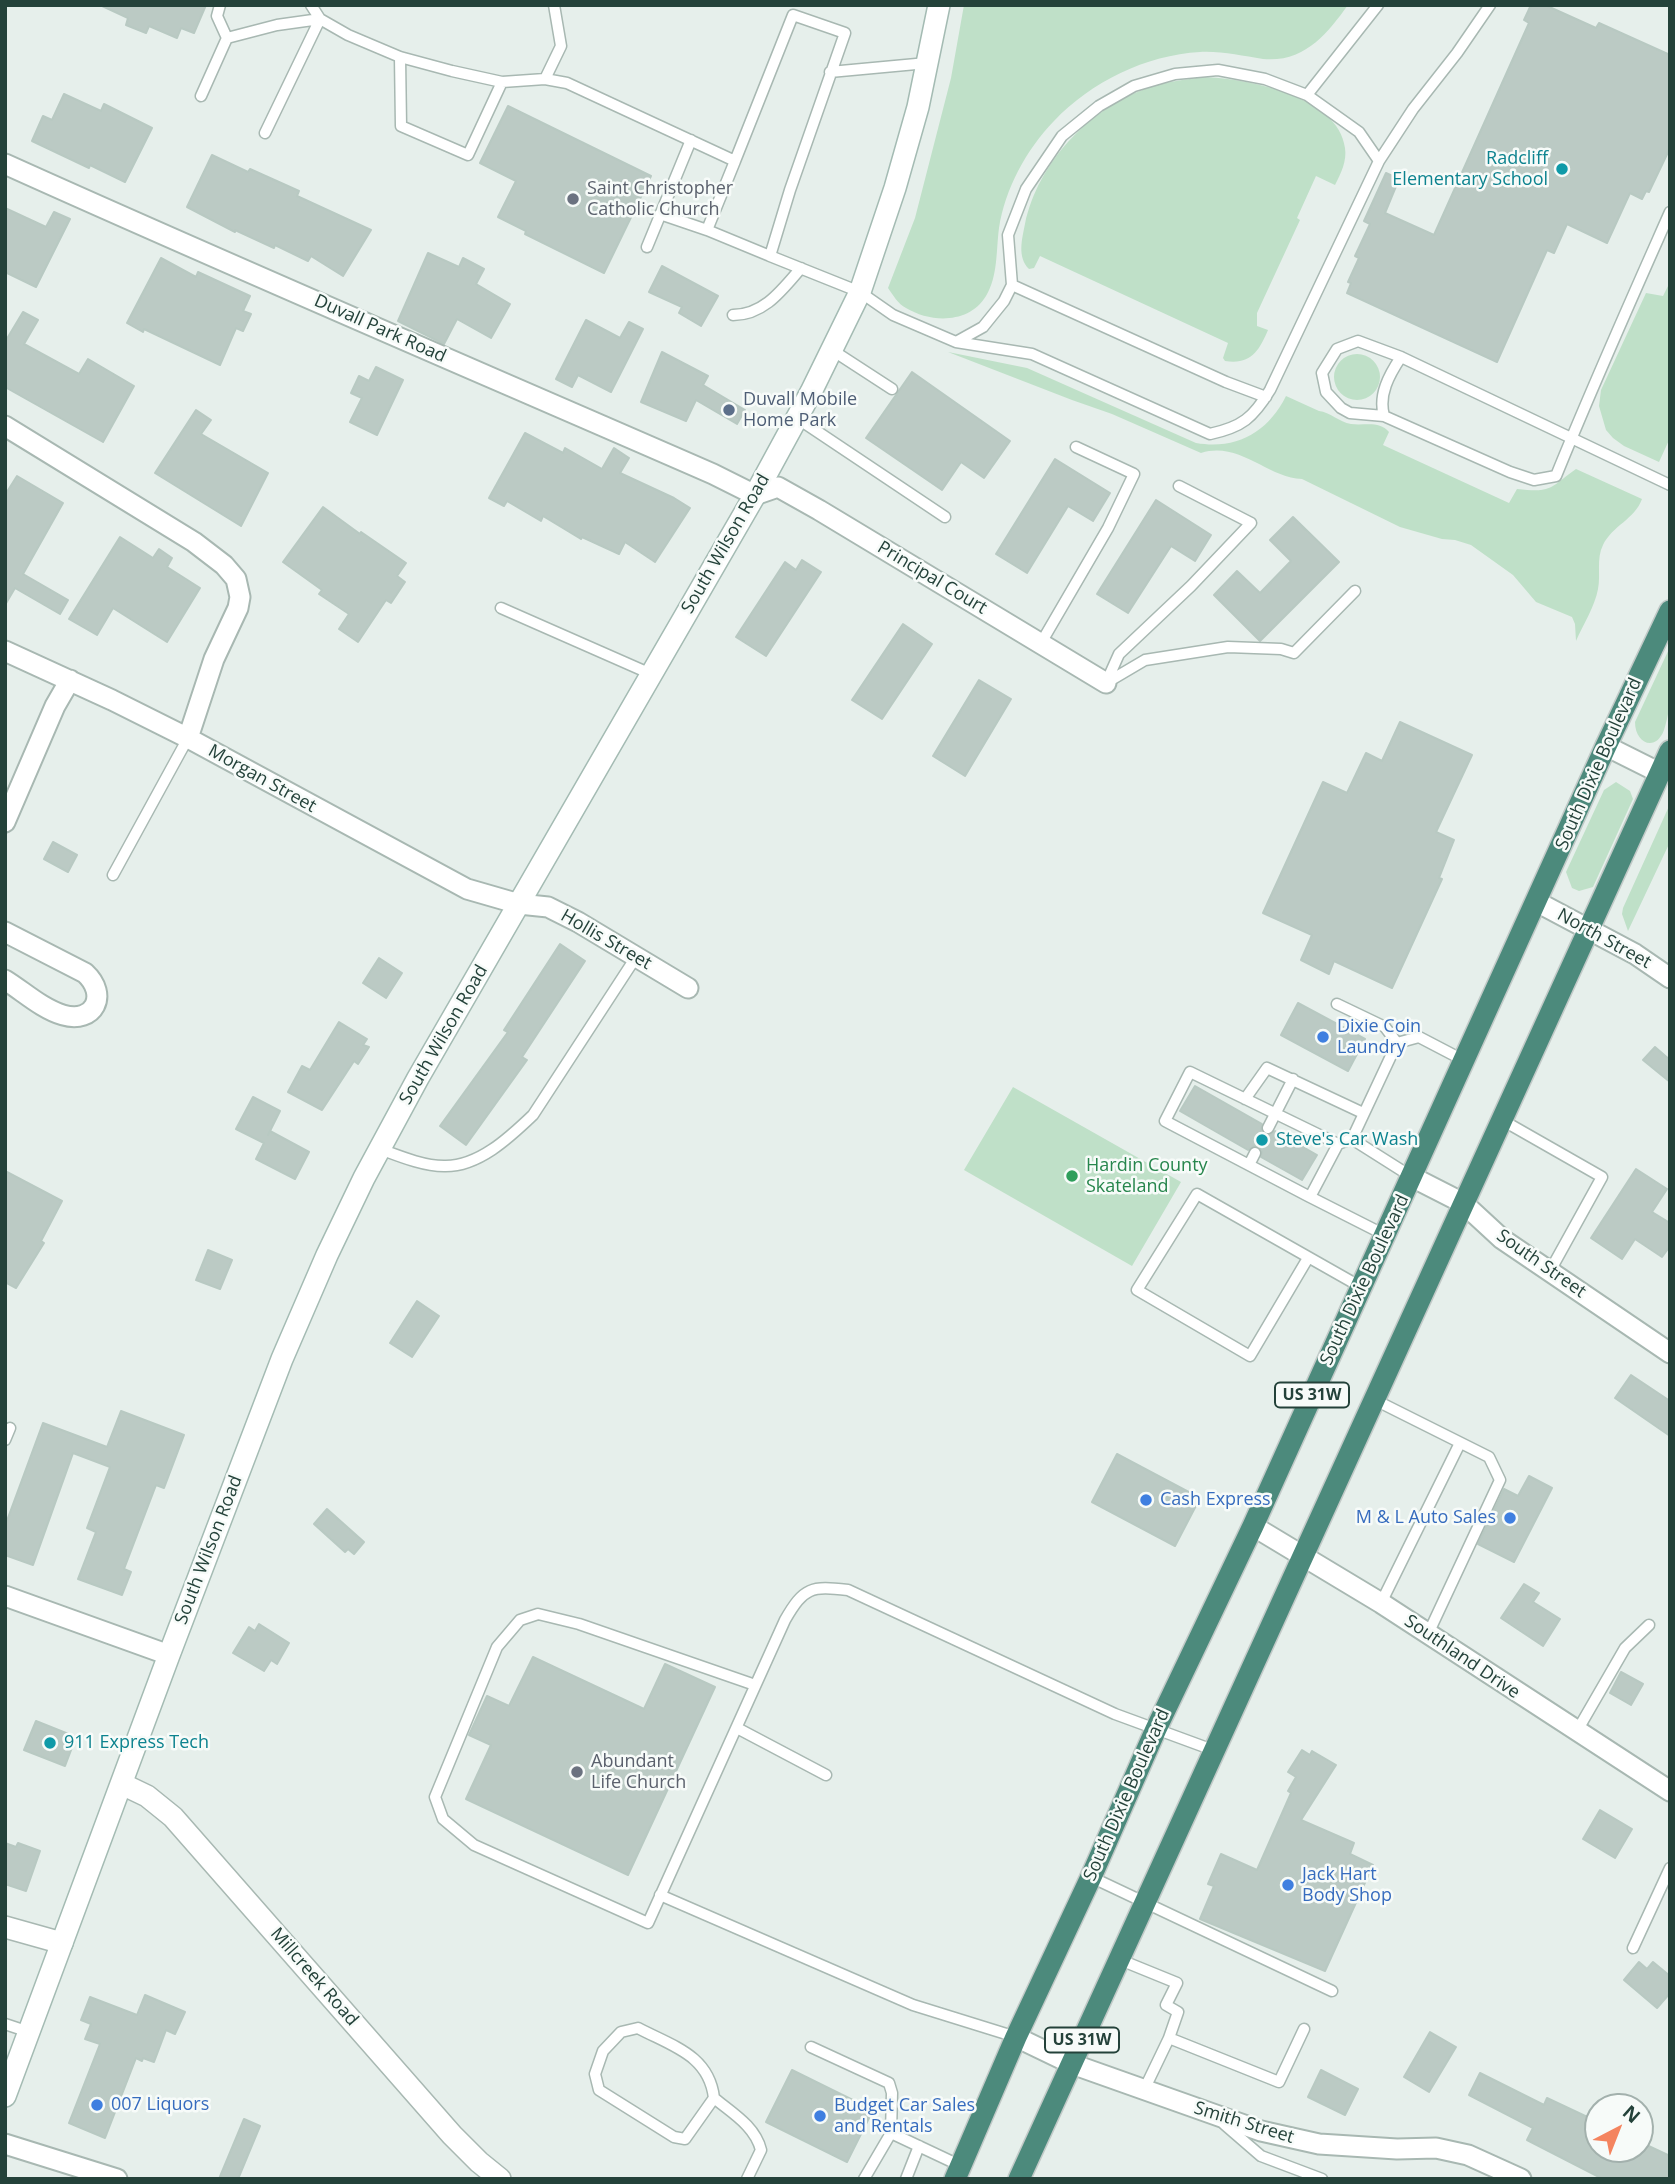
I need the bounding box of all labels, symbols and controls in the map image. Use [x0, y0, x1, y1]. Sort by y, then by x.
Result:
place label: Radcliff Elementary School [1392, 148, 1548, 190]
marker: Radcliff Elementary School [1554, 161, 1570, 177]
place label: Saint Christopher Catholic Church [587, 178, 733, 220]
marker: Saint Christopher Catholic Church [565, 191, 581, 207]
street label: Duvall Park Road [311, 290, 449, 368]
place label: Duvall Mobile Home Park [743, 389, 857, 432]
marker: Duvall Mobile Home Park [721, 402, 737, 418]
street label: South Wilson Road [677, 470, 775, 618]
street label: Principal Court [873, 537, 991, 619]
street label: South Dixie Boulevard [1551, 675, 1647, 853]
street label: Morgan Street [204, 740, 320, 818]
street label: North Street [1553, 904, 1655, 974]
street label: Hollis Street [557, 905, 655, 975]
street label: South Wilson Road [395, 961, 493, 1109]
place label: Dixie Coin Laundry [1337, 1016, 1421, 1058]
marker: Dixie Coin Laundry [1315, 1029, 1331, 1045]
place label: Steve's Car Wash [1276, 1129, 1418, 1151]
marker: Steve's Car Wash [1254, 1132, 1270, 1148]
place label: Hardin County Skateland [1086, 1155, 1208, 1198]
marker: Hardin County Skateland [1064, 1168, 1080, 1184]
street label: South Dixie Boulevard [1316, 1191, 1414, 1369]
street label: South Street [1492, 1225, 1590, 1303]
road number: US 31W [1275, 1382, 1349, 1408]
street label: South Wilson Road [171, 1473, 247, 1627]
place label: Cash Express [1160, 1489, 1271, 1511]
marker: Cash Express [1138, 1492, 1154, 1508]
place label: M & L Auto Sales [1356, 1507, 1496, 1529]
marker: M & L Auto Sales [1502, 1510, 1518, 1526]
street label: Southland Drive [1400, 1610, 1524, 1704]
street label: South Dixie Boulevard [1079, 1706, 1175, 1884]
place label: 911 Express Tech [64, 1732, 209, 1754]
marker: 911 Express Tech [42, 1735, 58, 1751]
place label: Abundant Life Church [591, 1751, 686, 1794]
marker: Abundant Life Church [569, 1764, 585, 1780]
place label: Jack Hart Body Shop [1302, 1864, 1392, 1906]
marker: Jack Hart Body Shop [1280, 1877, 1296, 1893]
street label: Millcreek Road [265, 1923, 363, 2031]
road number: US 31W [1045, 2028, 1119, 2052]
north arrow [1584, 2093, 1654, 2163]
place label: 007 Liquors [111, 2094, 209, 2116]
place label: Budget Car Sales and Rentals [834, 2095, 975, 2138]
marker: 007 Liquors [89, 2097, 105, 2113]
street label: Smith Street [1191, 2098, 1297, 2148]
text: N [1617, 2099, 1646, 2129]
marker: Budget Car Sales and Rentals [812, 2108, 828, 2124]

